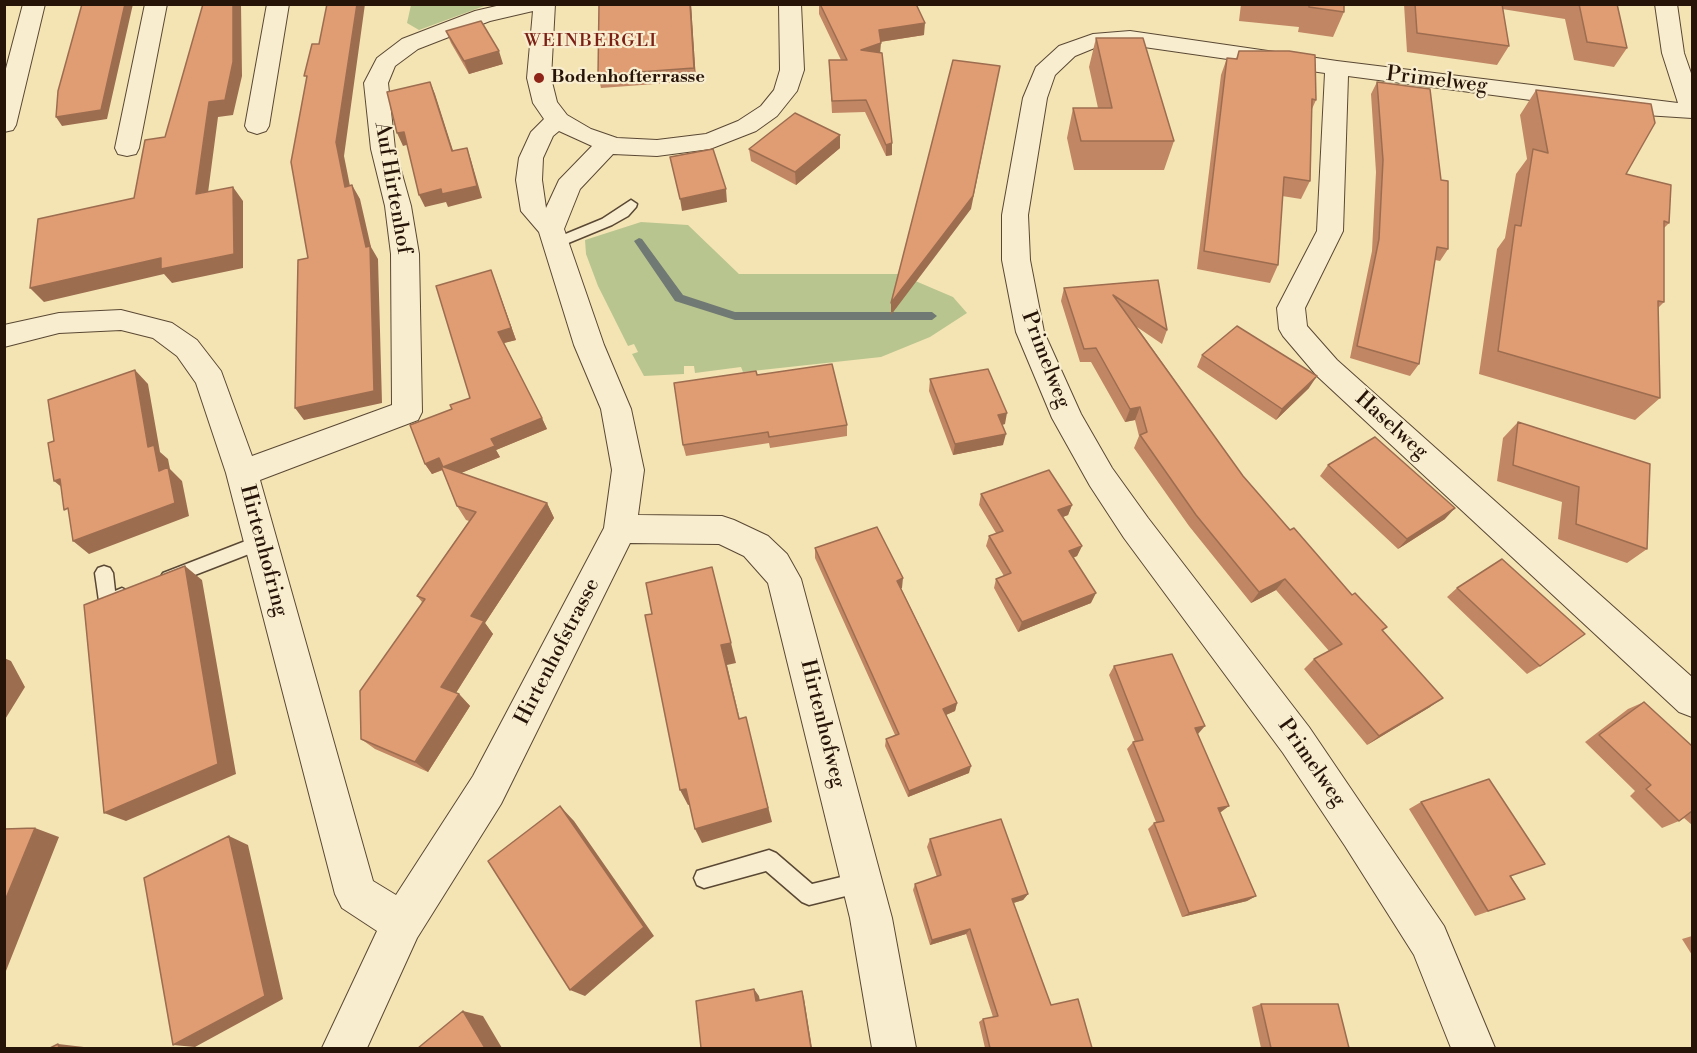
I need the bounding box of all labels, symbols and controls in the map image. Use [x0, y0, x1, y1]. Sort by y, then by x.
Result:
district label: WEINBERGLI [524, 31, 658, 53]
street label: Primelweg [1385, 62, 1489, 100]
place label: Bodenhofterrasse [551, 67, 705, 89]
marker: Bodenhofterrasse [532, 71, 546, 85]
street label: Auf Hirtenhof [368, 120, 416, 256]
street label: Primelweg [1015, 308, 1075, 412]
street label: Haselweg [1349, 387, 1433, 465]
street label: Hirtenhofring [233, 482, 293, 620]
street label: Hirtenhofstrasse [510, 575, 606, 729]
street label: Hirtenhofweg [794, 657, 850, 791]
street label: Primelweg [1271, 714, 1351, 812]

